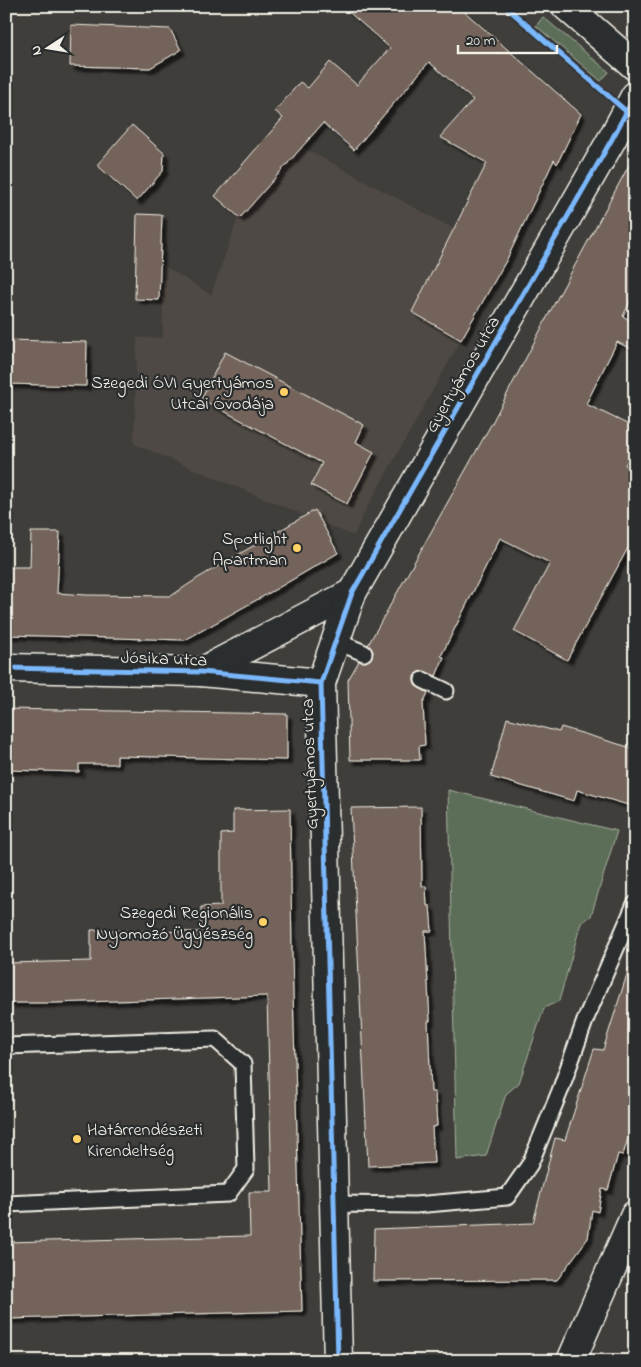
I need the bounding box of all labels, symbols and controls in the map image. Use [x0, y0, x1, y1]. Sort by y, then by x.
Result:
north arrow [22, 22, 72, 72]
scale bar [458, 22, 557, 54]
text: 20 m [466, 30, 496, 52]
text: N [25, 44, 48, 57]
street label: Gyertyámos utca [420, 312, 508, 438]
place label: Szegedi ÓVI Gyertyámos Utcai Óvodája [91, 371, 274, 418]
marker: Szegedi ÓVI Gyertyámos Utcai Óvodája [278, 386, 290, 398]
place label: Spotlight Apartman [212, 527, 287, 574]
marker: Spotlight Apartman [291, 542, 303, 554]
street label: Jósika utca [120, 645, 208, 675]
street label: Gyertyámos utca [296, 698, 326, 830]
place label: Szegedi Regionális Nyomozó Ügyészség [96, 901, 253, 949]
marker: Szegedi Regionális Nyomozó Ügyészség [257, 916, 269, 928]
place label: Határrendészeti Kirendeltség [87, 1118, 203, 1166]
marker: Határrendészeti Kirendeltség [71, 1133, 83, 1145]

